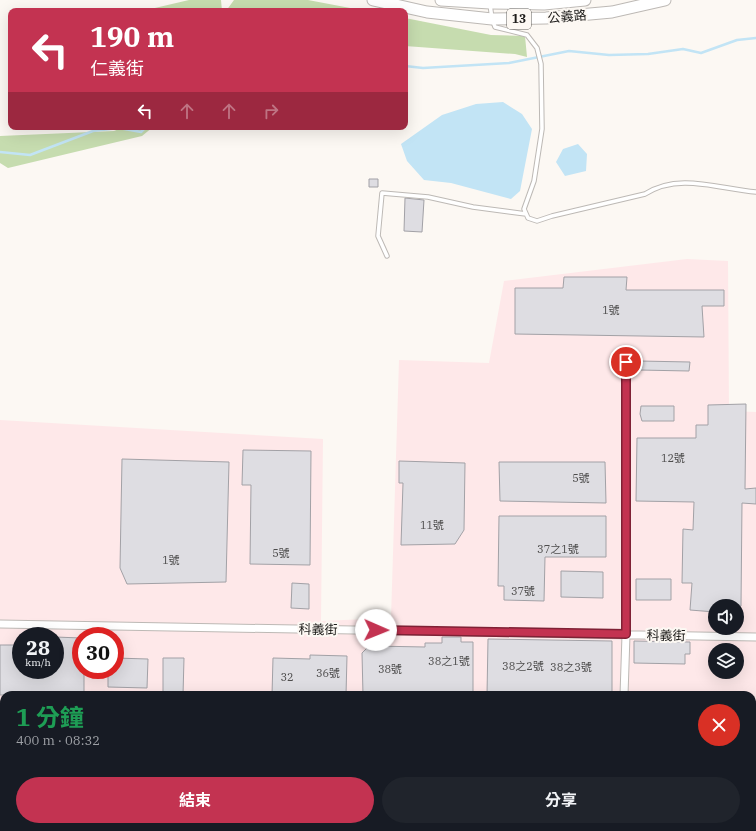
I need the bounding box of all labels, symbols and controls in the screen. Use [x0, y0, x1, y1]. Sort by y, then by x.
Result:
street label: 公義路 [547, 6, 587, 27]
road number: 13 [507, 9, 531, 29]
text: 190 m [90, 18, 174, 55]
icon: left [24, 24, 76, 76]
text: 仁義街 [90, 57, 144, 80]
icon: left [134, 100, 156, 122]
icon: ahead [176, 100, 198, 122]
icon: ahead [218, 100, 240, 122]
icon: right [260, 100, 282, 122]
house number: 1號 [602, 303, 620, 317]
pin [609, 345, 643, 379]
icon: arrive [615, 351, 637, 373]
house number: 12號 [661, 451, 685, 465]
house number: 5號 [572, 471, 590, 485]
house number: 11號 [420, 518, 444, 532]
house number: 37之1號 [537, 542, 579, 556]
house number: 5號 [272, 546, 290, 560]
house number: 1號 [162, 553, 180, 567]
house number: 37號 [511, 584, 535, 598]
map controls [708, 599, 744, 679]
button: sound [708, 599, 744, 635]
position arrow [355, 609, 397, 651]
street label: 科義街 [298, 621, 338, 638]
speed limit sign: 30 [72, 627, 124, 679]
street label: 科義街 [646, 627, 686, 644]
text: 28 [26, 634, 50, 661]
button: layers [708, 643, 744, 679]
house number: 38之1號 [428, 654, 470, 668]
text: km/h [25, 656, 51, 669]
house number: 38之2號 [502, 659, 544, 673]
house number: 38之3號 [550, 660, 592, 674]
house number: 38號 [378, 662, 402, 676]
house number: 36號 [316, 666, 340, 680]
house number: 32 [280, 670, 294, 684]
text: 1 分鐘 [16, 701, 84, 733]
button: close [698, 704, 740, 746]
text: 400 m · 08:32 [16, 732, 100, 749]
button: 結束 [16, 777, 374, 823]
button: 分享 [382, 777, 740, 823]

